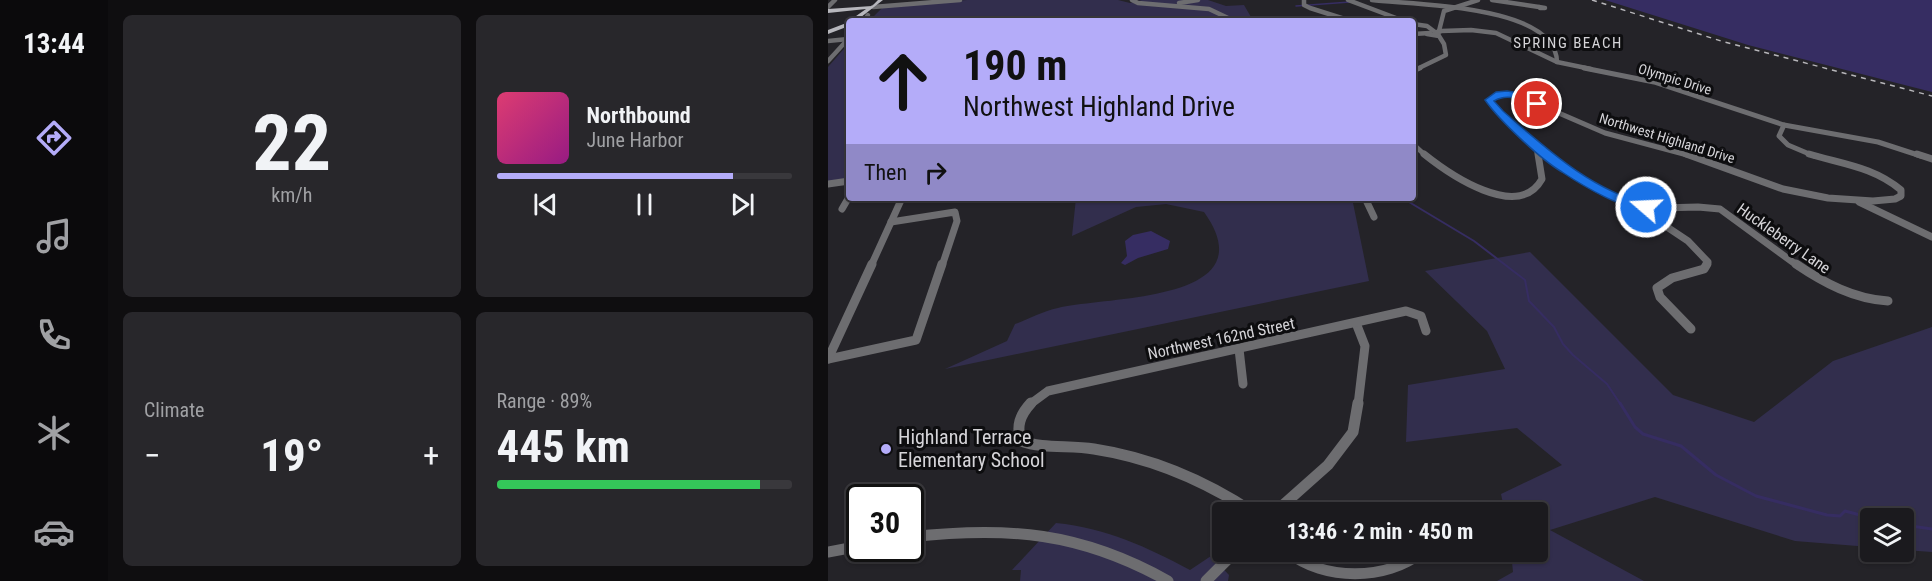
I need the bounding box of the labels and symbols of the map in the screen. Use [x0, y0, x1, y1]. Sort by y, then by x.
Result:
district label: SPRING BEACH [1513, 34, 1623, 52]
street label: Olympic Drive [1636, 60, 1714, 98]
pin [1511, 78, 1562, 129]
street label: Northwest Highland Drive [1597, 110, 1737, 166]
position arrow [1614, 175, 1678, 239]
street label: Huckleberry Lane [1733, 199, 1834, 278]
street label: Northwest 162nd Street [1146, 314, 1297, 363]
place label: Highland Terrace Elementary School [898, 425, 1045, 472]
marker: Highland Terrace Elementary School [879, 442, 893, 456]
speed limit sign: 30 [846, 484, 924, 562]

